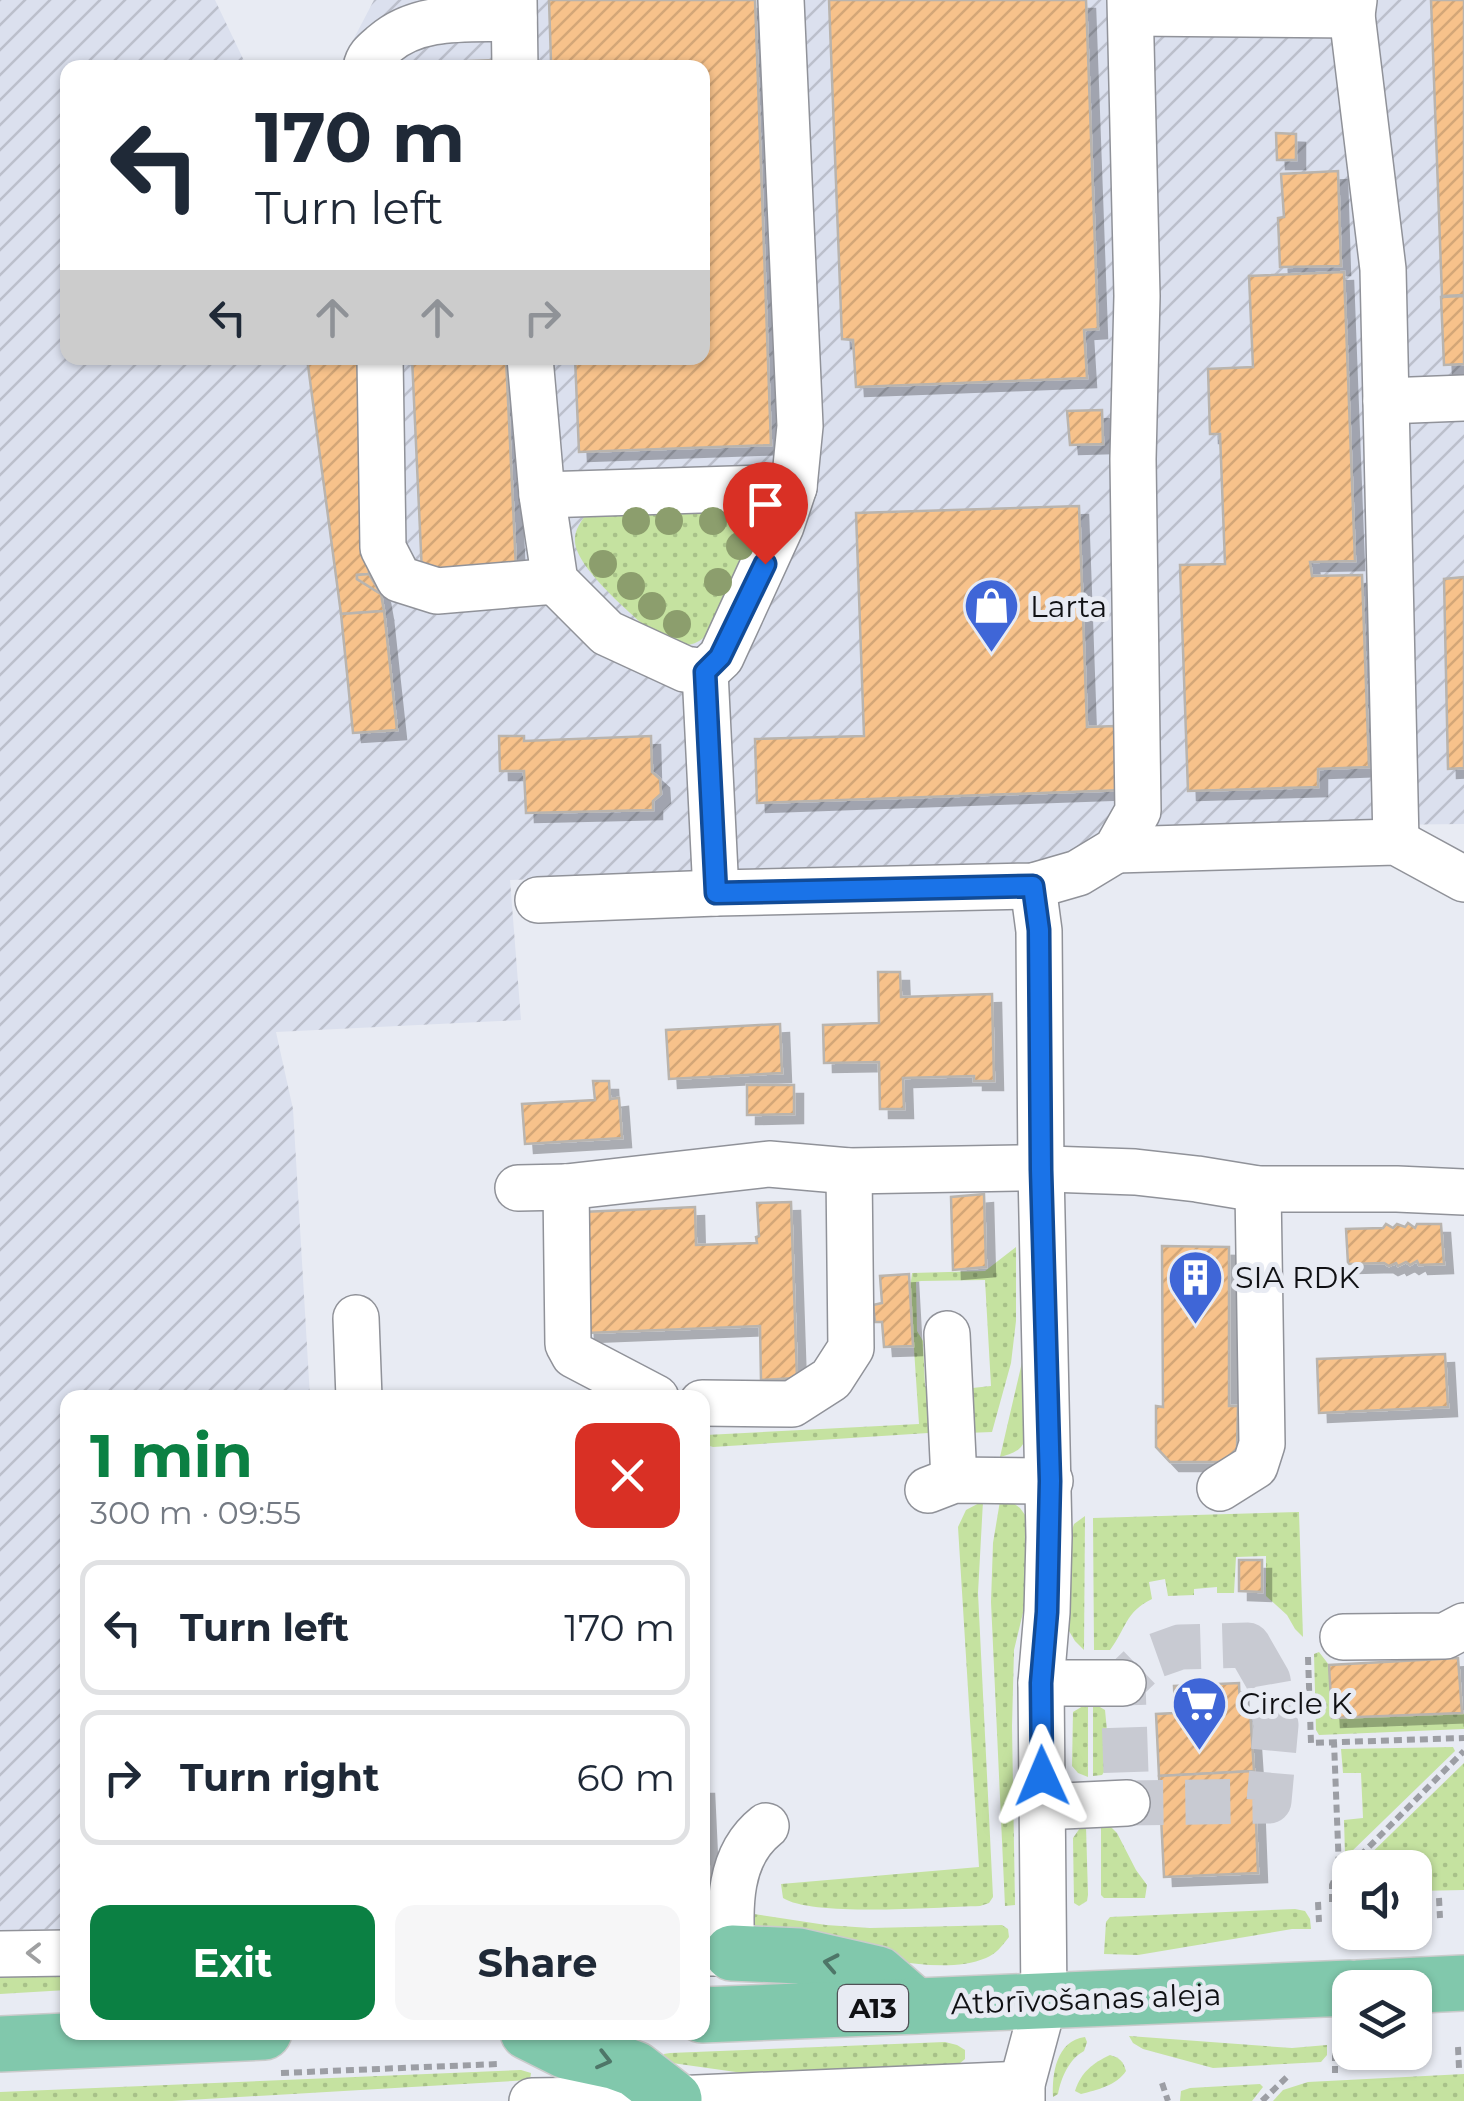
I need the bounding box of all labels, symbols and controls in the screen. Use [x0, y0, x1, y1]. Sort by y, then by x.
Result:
text: 170 m [255, 94, 465, 180]
icon: left [90, 100, 220, 230]
text: Turn left [255, 180, 443, 235]
icon: left [200, 290, 255, 345]
icon: ahead [305, 290, 360, 345]
icon: ahead [410, 290, 465, 345]
icon: right [515, 290, 570, 345]
pin [723, 462, 808, 565]
icon: arrive [738, 477, 793, 532]
shop icon: Larta [961, 576, 1021, 655]
place label: Larta [1030, 588, 1107, 625]
building icon: SIA RDK [1166, 1247, 1226, 1326]
place label: SIA RDK [1235, 1259, 1360, 1296]
text: 1 min [90, 1419, 253, 1492]
button: close [575, 1423, 680, 1528]
text: 300 m · 09:55 [90, 1493, 301, 1532]
icon: left [95, 1600, 150, 1655]
text: Turn left [180, 1604, 349, 1651]
text: 170 m [564, 1604, 675, 1651]
supermarket icon: Circle K [1170, 1673, 1230, 1752]
place label: Circle K [1239, 1685, 1353, 1722]
position arrow [990, 1724, 1094, 1828]
icon: right [95, 1750, 150, 1805]
text: Turn right [180, 1754, 379, 1801]
text: 60 m [576, 1754, 675, 1801]
map controls [1332, 1850, 1432, 2070]
button: sound [1332, 1850, 1432, 1950]
button: Exit [90, 1905, 375, 2020]
button: Share [395, 1905, 680, 2020]
one-way arrow [25, 1943, 41, 1964]
one-way arrow [823, 1953, 840, 1974]
button: layers [1332, 1970, 1432, 2070]
street label: Atbrīvošanas aleja [950, 1976, 1222, 2022]
road number: A13 [838, 1985, 908, 2031]
one-way arrow [595, 2048, 612, 2069]

